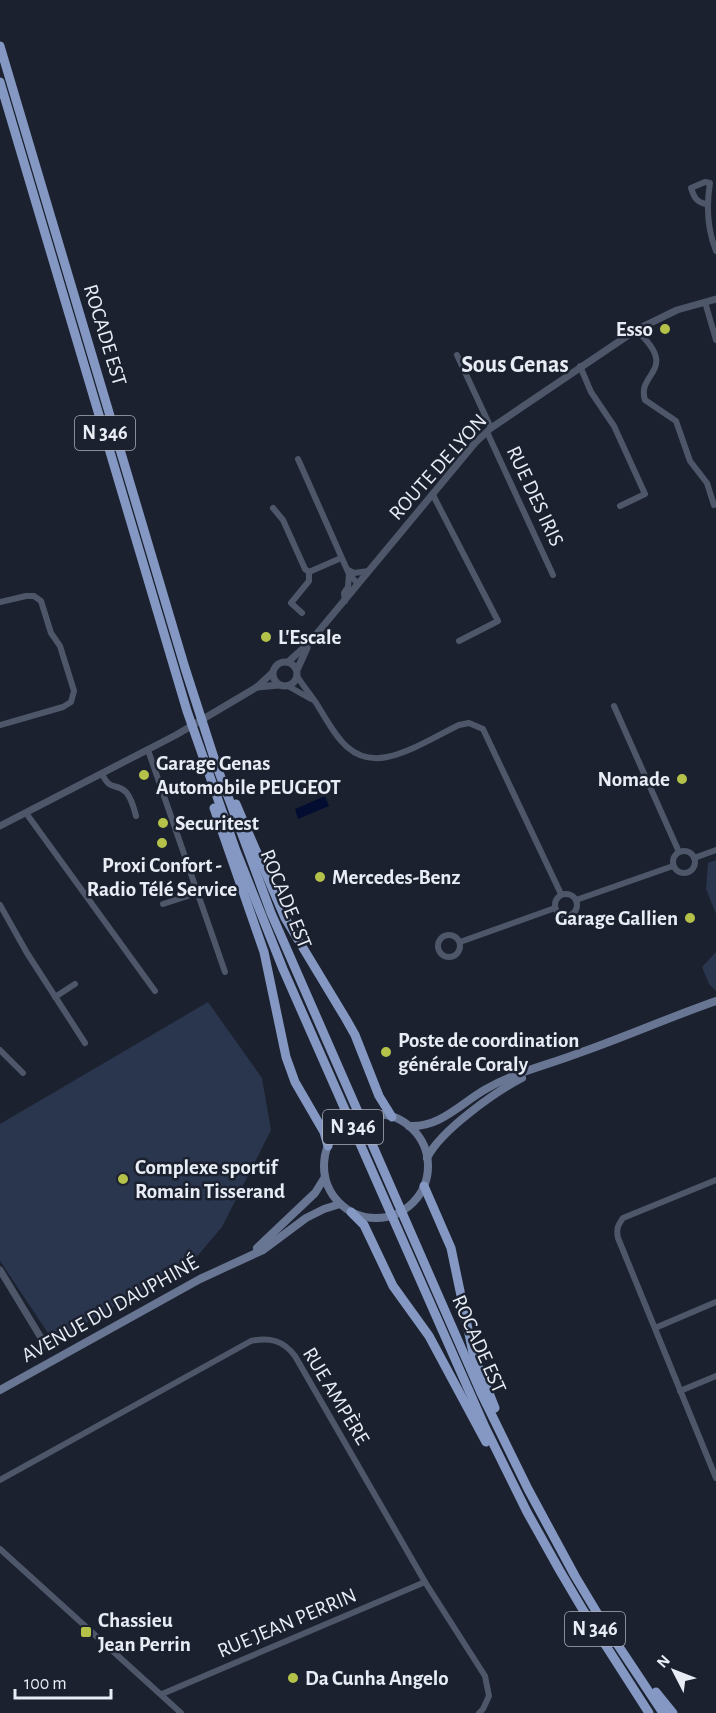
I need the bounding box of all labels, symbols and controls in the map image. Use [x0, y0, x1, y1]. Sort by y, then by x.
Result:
street label: ROCADE EST [80, 282, 130, 388]
place label: Esso [616, 319, 653, 340]
marker: Esso [658, 322, 672, 336]
district label: Sous Genas [461, 353, 569, 377]
street label: ROUTE DE LYON [385, 410, 491, 524]
road number: N 346 [75, 416, 135, 450]
street label: RUE DES IRIS [503, 443, 567, 549]
place label: L'Escale [278, 627, 342, 648]
marker: L'Escale [259, 630, 273, 644]
place label: Garage Genas Automobile PEUGEOT [156, 753, 341, 798]
marker: Garage Genas Automobile PEUGEOT [137, 768, 151, 782]
place label: Nomade [598, 769, 670, 790]
marker: Nomade [675, 772, 689, 786]
place label: Securitest [175, 813, 259, 834]
marker: Securitest [156, 816, 170, 830]
marker: Proxi Confort - Radio Télé Service [155, 836, 169, 850]
street label: ROCADE EST [257, 846, 315, 952]
place label: Proxi Confort - Radio Télé Service [87, 855, 237, 900]
place label: Mercedes-Benz [332, 867, 460, 888]
marker: Mercedes-Benz [313, 870, 327, 884]
place label: Garage Gallien [555, 908, 678, 929]
marker: Garage Gallien [683, 911, 697, 925]
place label: Poste de coordination générale Coraly [398, 1030, 579, 1075]
marker: Poste de coordination générale Coraly [379, 1045, 393, 1059]
road number: N 346 [323, 1110, 383, 1144]
place label: Complexe sportif Romain Tisserand [135, 1157, 285, 1202]
marker: Complexe sportif Romain Tisserand [116, 1172, 130, 1186]
street label: AVENUE DU DAUPHINÉ [17, 1250, 202, 1366]
street label: ROCADE EST [448, 1292, 510, 1396]
street label: RUE AMPÈRE [299, 1343, 375, 1448]
street label: RUE JEAN PERRIN [214, 1584, 360, 1662]
place label: Chassieu Jean Perrin [98, 1610, 191, 1655]
road number: N 346 [565, 1612, 625, 1646]
marker: Chassieu Jean Perrin [79, 1625, 93, 1639]
north arrow [644, 1641, 704, 1701]
text: N [654, 1652, 673, 1671]
scale bar [15, 1662, 111, 1700]
place label: Da Cunha Angelo [305, 1668, 449, 1689]
marker: Da Cunha Angelo [286, 1671, 300, 1685]
text: 100 m [24, 1675, 67, 1693]

